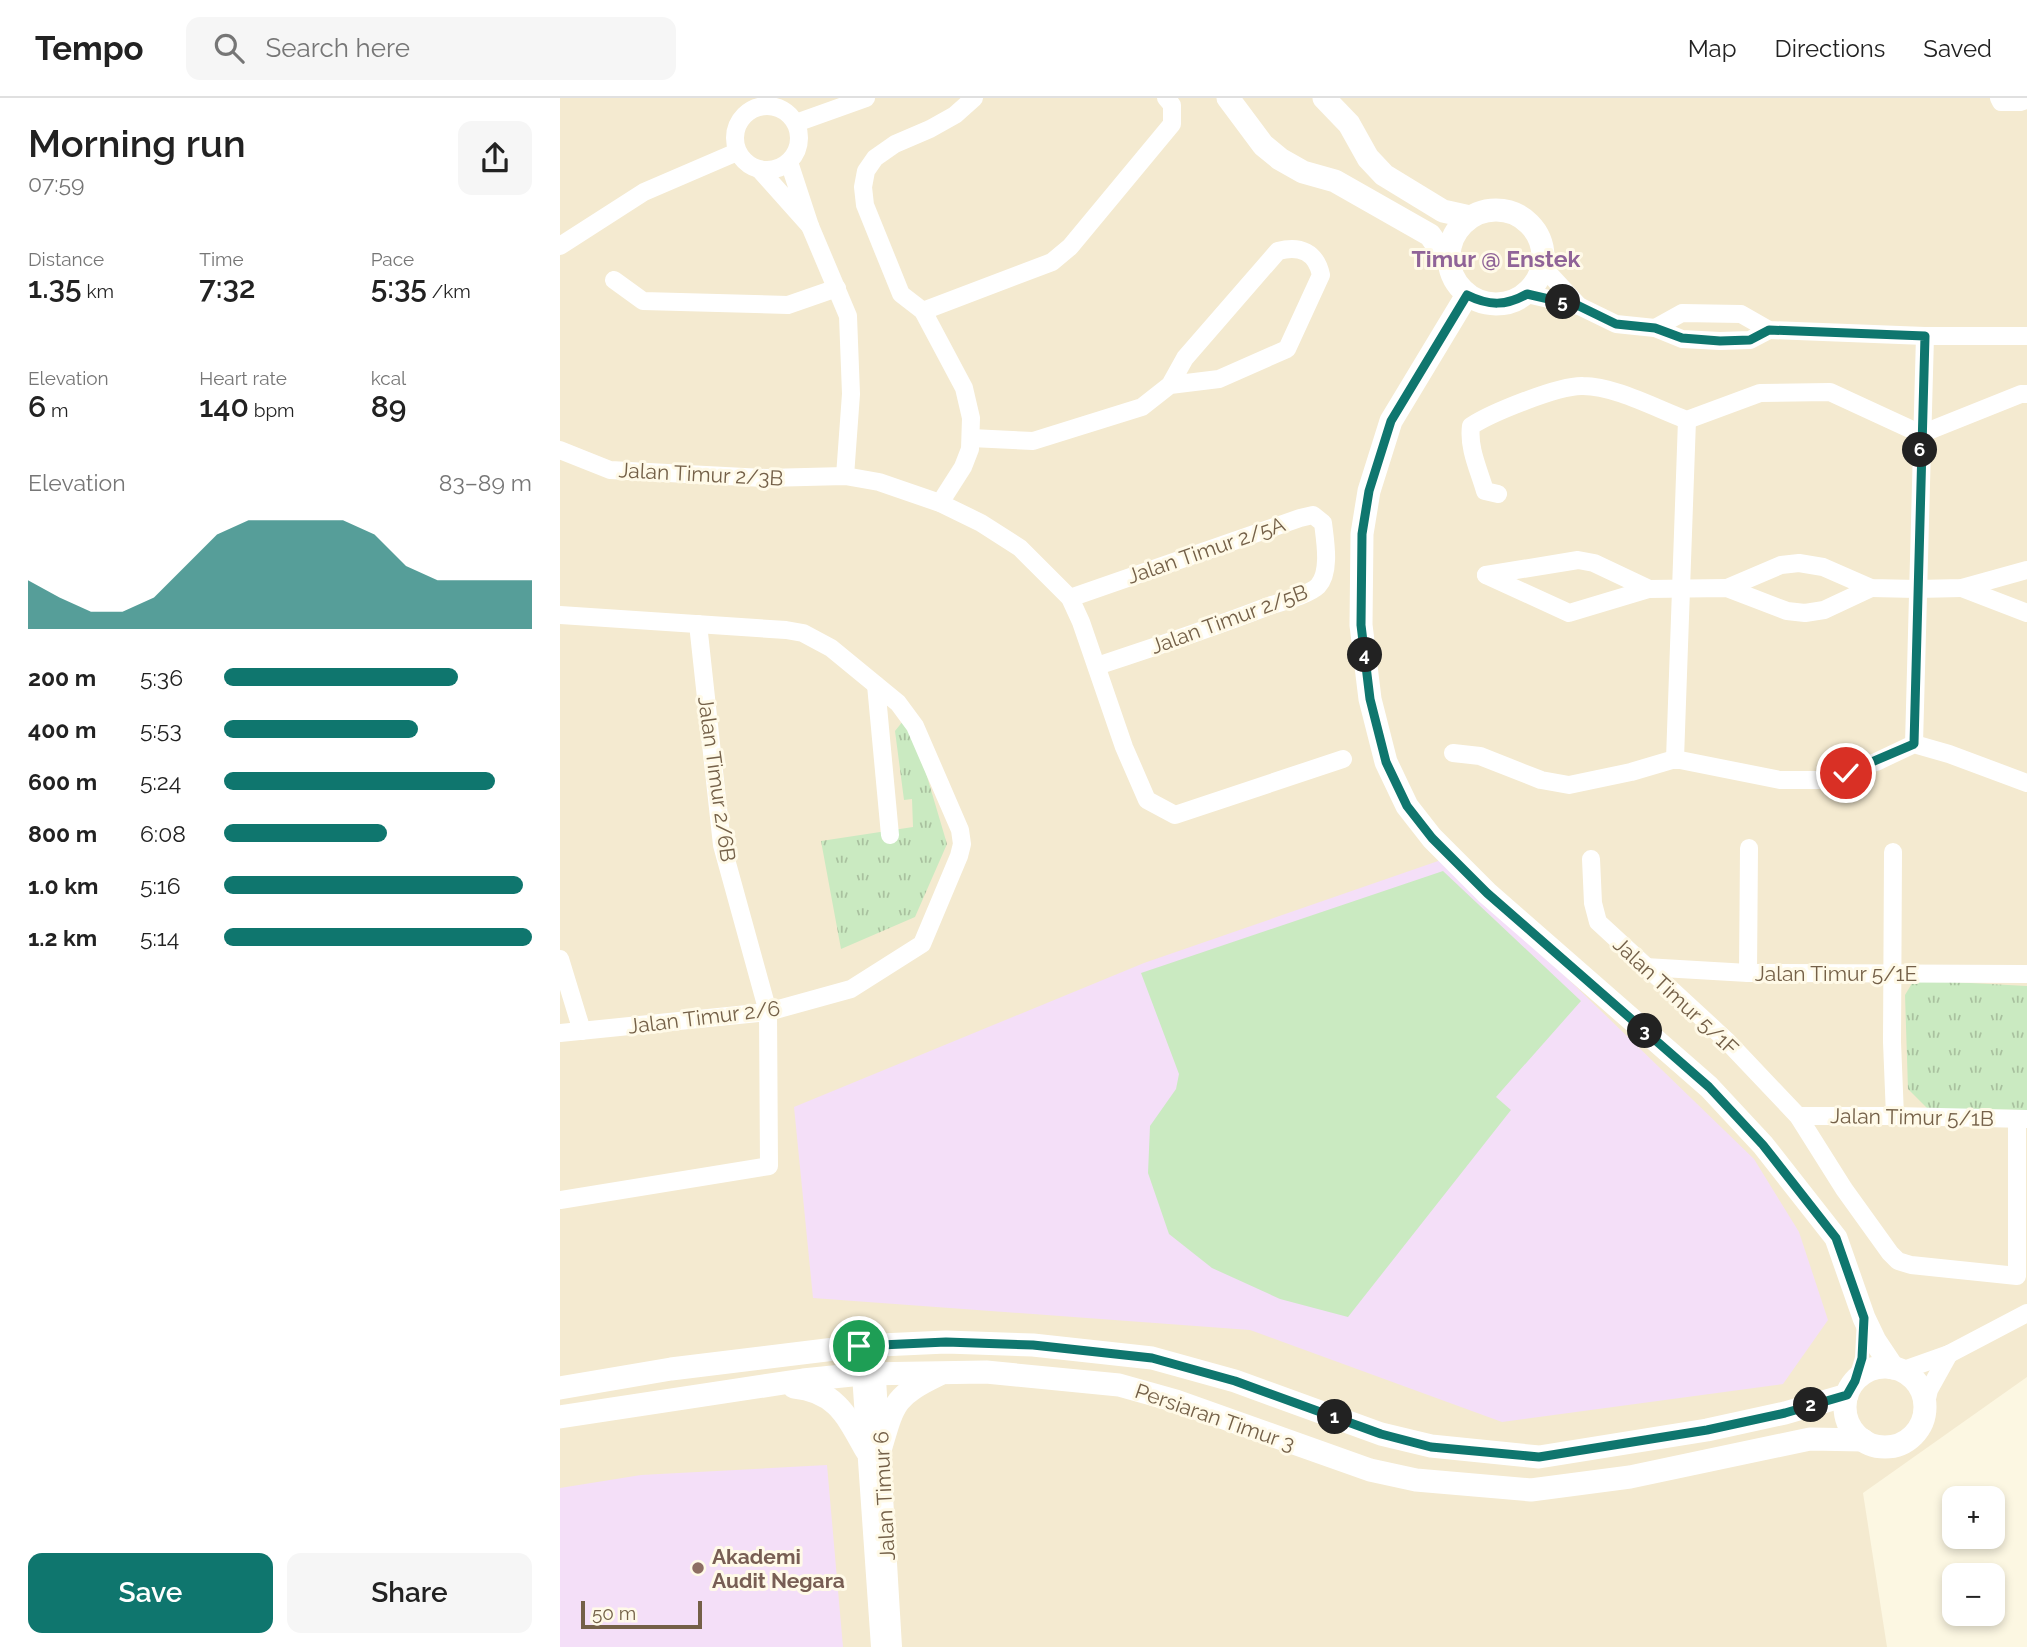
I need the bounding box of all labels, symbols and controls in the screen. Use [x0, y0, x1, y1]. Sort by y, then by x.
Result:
search box [186, 17, 676, 80]
text: Tempo [35, 29, 144, 68]
icon: search [210, 29, 248, 67]
text: Search here [266, 33, 410, 63]
text: Map [1688, 34, 1737, 63]
text: Directions [1775, 34, 1885, 63]
text: Saved [1923, 34, 1992, 63]
text: Morning run [28, 121, 246, 166]
button: share [458, 121, 532, 195]
text: 07:59 [28, 170, 85, 197]
district label: Timur @ Enstek [1412, 245, 1581, 272]
text: Distance [28, 248, 104, 270]
text: Time [199, 248, 244, 270]
text: Pace [371, 248, 414, 270]
text: 1.35 [28, 270, 82, 305]
text: 7:32 [199, 270, 255, 305]
text: 5:35 [371, 270, 427, 305]
text: km [82, 280, 114, 302]
text: /km [427, 280, 471, 302]
pin: 5 [1546, 284, 1580, 320]
text: 5 [1557, 290, 1568, 312]
text: Elevation [28, 367, 109, 389]
text: Heart rate [199, 367, 287, 389]
text: kcal [371, 367, 406, 389]
text: 6 [28, 389, 46, 424]
text: 140 [199, 389, 249, 424]
text: 89 [371, 389, 406, 424]
text: m [46, 399, 69, 421]
text: bpm [249, 399, 295, 421]
pin: 6 [1902, 432, 1938, 468]
text: 6 [1914, 438, 1925, 460]
street label: Jalan Timur 2/3B [618, 457, 784, 491]
text: Elevation [28, 469, 126, 496]
text: 83–89 m [439, 469, 532, 496]
street label: Jalan Timur 2/5A [1124, 511, 1288, 589]
street label: Jalan Timur 2/5B [1147, 579, 1311, 659]
pin: 4 [1348, 638, 1382, 672]
text: 4 [1359, 643, 1370, 665]
text: 200 m [28, 664, 96, 691]
text: 5:36 [140, 664, 183, 691]
street label: Jalan Timur 2/6B [693, 695, 741, 863]
text: 400 m [28, 716, 96, 743]
text: 5:53 [140, 716, 182, 743]
pin [1816, 743, 1876, 803]
icon: check [1827, 754, 1865, 792]
text: 600 m [28, 768, 97, 795]
text: 5:24 [140, 768, 181, 795]
text: 800 m [28, 820, 97, 847]
text: 6:08 [140, 820, 186, 847]
text: 1.0 km [28, 872, 98, 899]
text: 5:16 [140, 872, 181, 899]
text: 1.2 km [28, 924, 97, 951]
text: 5:14 [140, 924, 179, 951]
street label: Jalan Timur 5/1F [1608, 932, 1744, 1060]
street label: Jalan Timur 5/1E [1755, 961, 1917, 986]
street label: Jalan Timur 2/6 [627, 995, 781, 1039]
pin: 3 [1628, 1014, 1662, 1048]
text: 3 [1639, 1019, 1650, 1041]
street label: Jalan Timur 5/1B [1830, 1103, 1994, 1131]
pin [829, 1316, 889, 1376]
icon: arrive [840, 1327, 878, 1365]
street label: Persiaran Timur 3 [1132, 1378, 1298, 1456]
pin: 2 [1794, 1388, 1828, 1422]
text: 2 [1805, 1393, 1816, 1415]
pin: 1 [1318, 1400, 1352, 1434]
text: 1 [1330, 1405, 1339, 1427]
street label: Jalan Timur 6 [868, 1431, 900, 1561]
map controls [1942, 1486, 2005, 1626]
button: + [1942, 1486, 2005, 1549]
place label: Akademi Audit Negara [712, 1544, 845, 1593]
button: Save [28, 1553, 273, 1633]
button: Share [287, 1553, 532, 1633]
marker: Akademi Audit Negara [690, 1560, 706, 1576]
button: − [1942, 1563, 2005, 1626]
scale bar [581, 1598, 702, 1630]
text: 50 m [592, 1602, 636, 1624]

